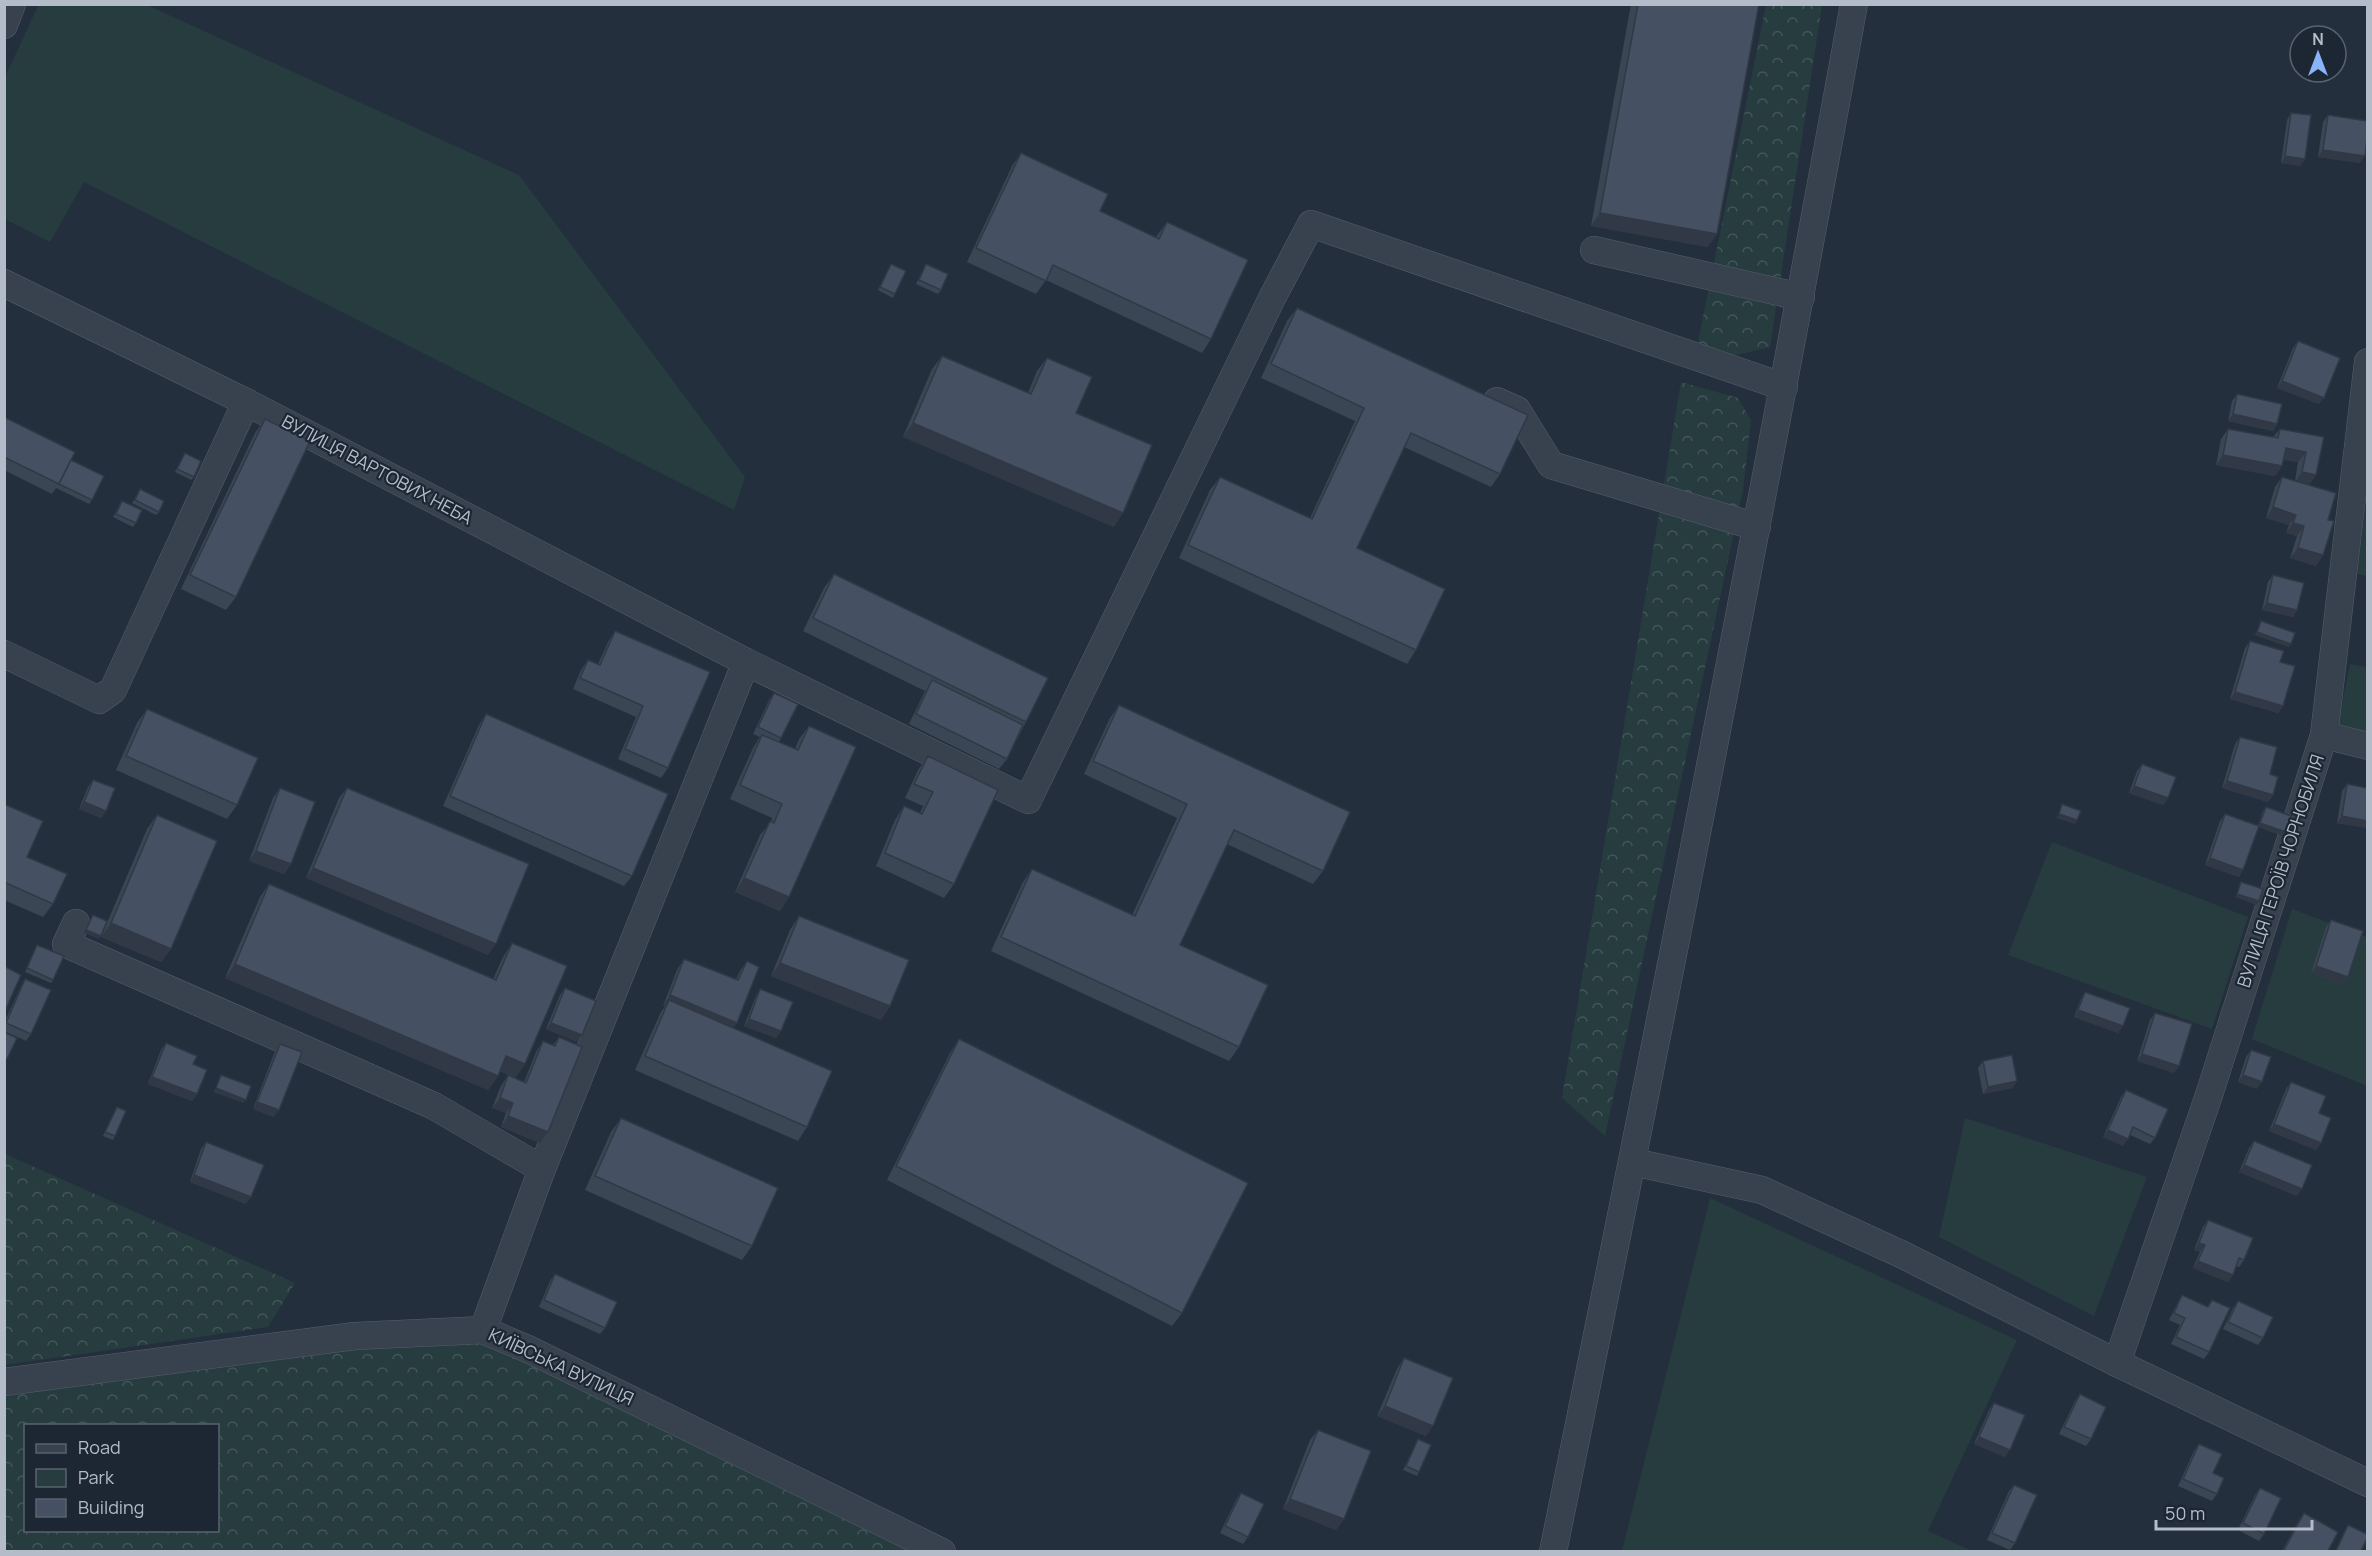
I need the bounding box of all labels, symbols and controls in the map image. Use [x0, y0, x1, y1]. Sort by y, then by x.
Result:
north arrow [2288, 24, 2348, 84]
text: N [2312, 28, 2324, 50]
street label: ВУЛИЦЯ ВАРТОВИХ НЕБА [278, 409, 478, 530]
street label: ВУЛИЦЯ ГЕРОЇВ ЧОРНОБИЛЯ [2231, 751, 2329, 990]
street label: КИЇВСЬКА ВУЛИЦЯ [485, 1322, 638, 1410]
legend [24, 1424, 219, 1532]
text: Road [78, 1435, 121, 1459]
text: Park [78, 1465, 115, 1489]
scale bar [2156, 1493, 2312, 1531]
text: Building [78, 1495, 144, 1519]
text: 50 m [2165, 1501, 2205, 1525]

